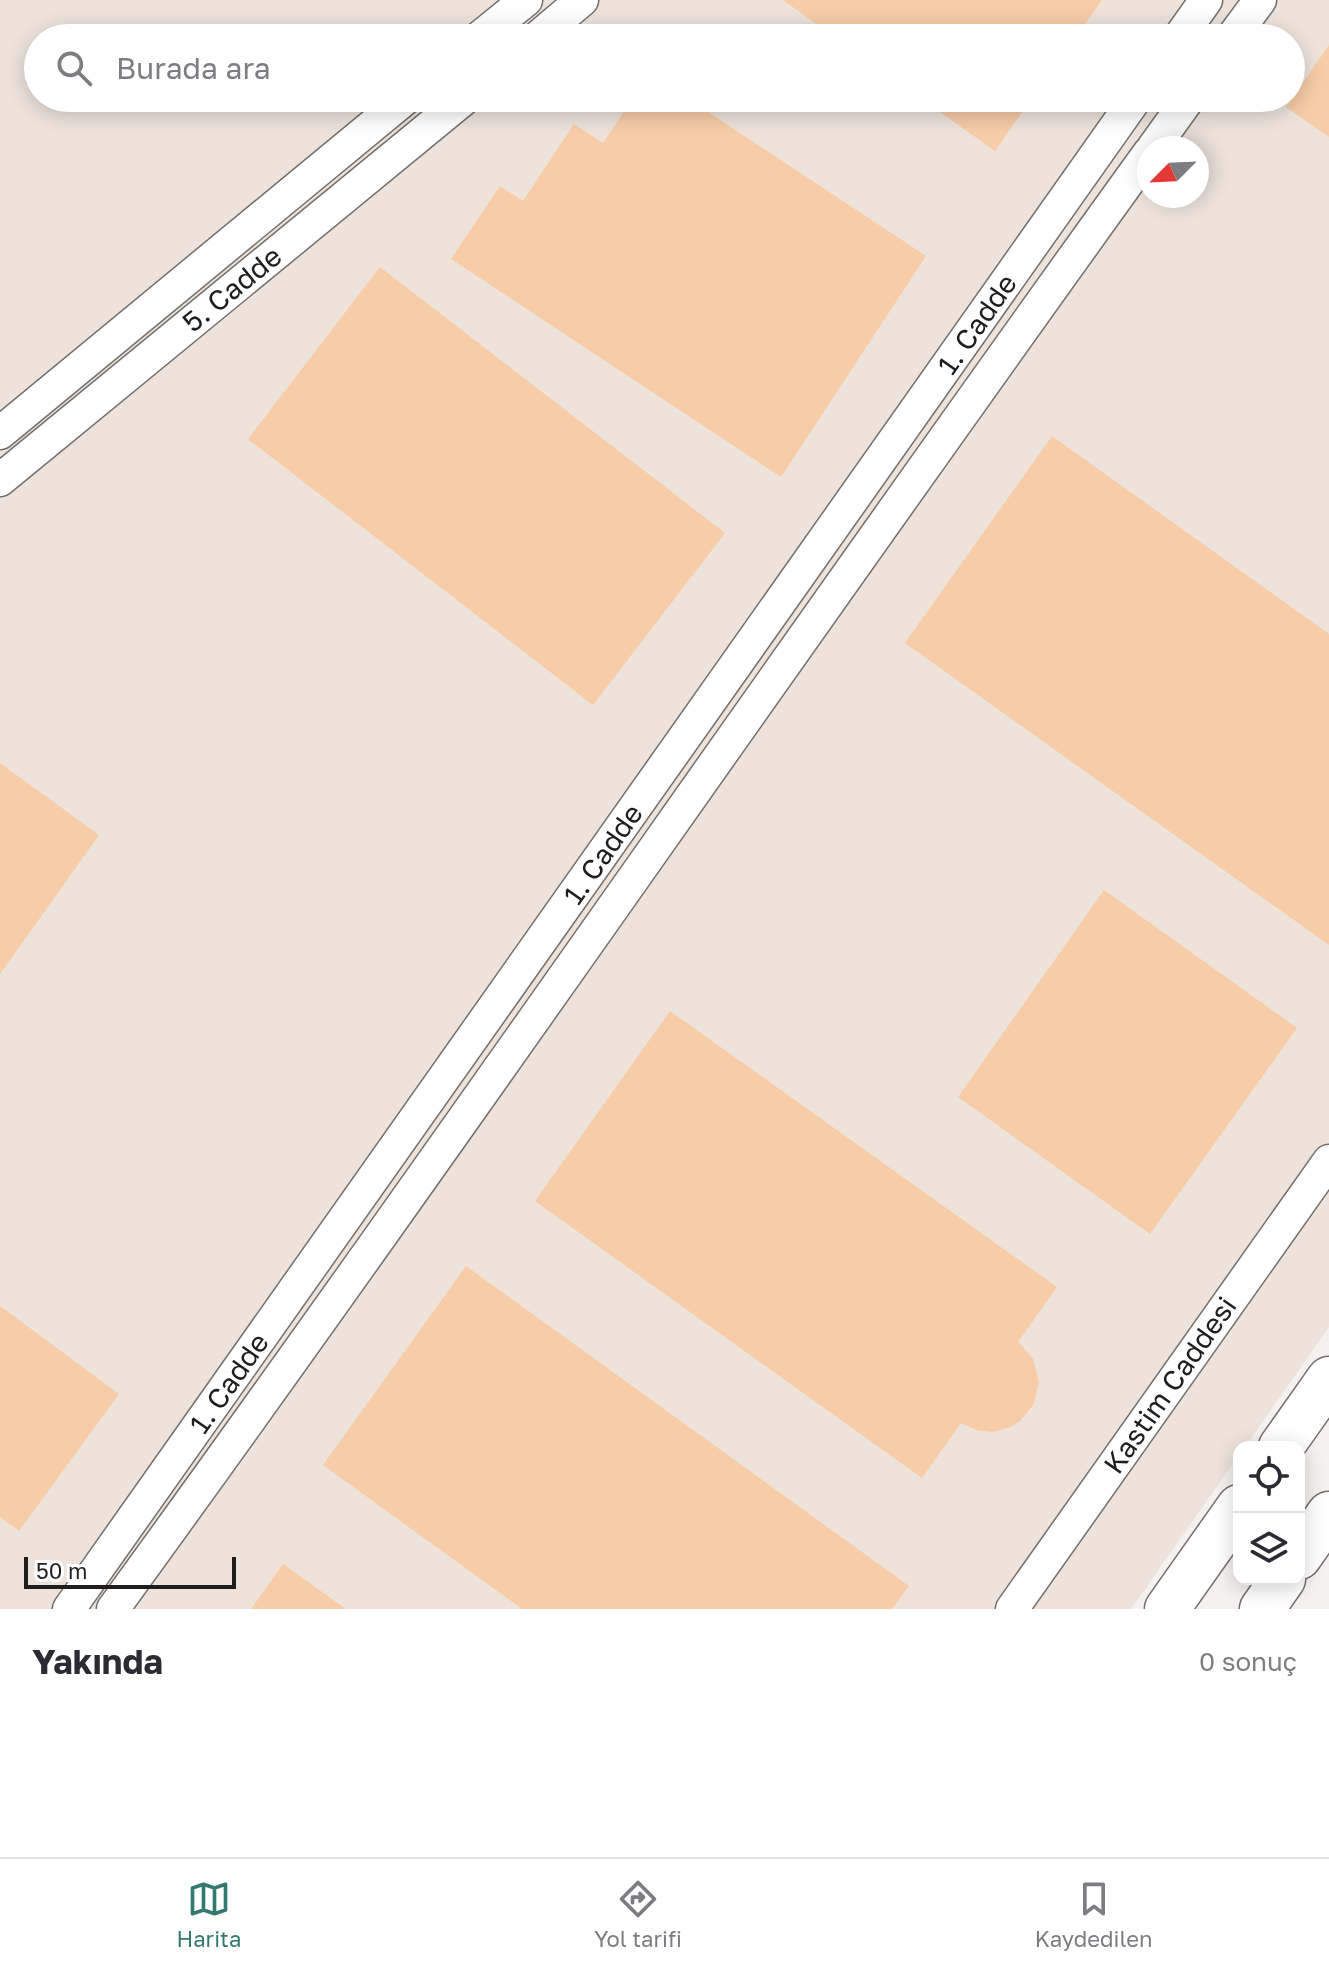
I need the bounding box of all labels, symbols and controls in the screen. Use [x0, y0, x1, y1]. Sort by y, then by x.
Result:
search box [24, 24, 1305, 112]
icon: search [52, 46, 96, 90]
text: Burada ara [116, 50, 271, 86]
north arrow [1137, 136, 1209, 208]
street label: 5. Cadde [176, 239, 288, 338]
street label: 1. Cadde [930, 267, 1023, 380]
street label: 1. Cadde [556, 797, 649, 910]
street label: Kastim Caddesi [1096, 1290, 1243, 1479]
street label: 1. Cadde [182, 1326, 275, 1439]
map controls [1233, 1441, 1305, 1585]
button: locate [1233, 1441, 1305, 1513]
button: layers [1233, 1513, 1305, 1585]
scale bar [24, 1553, 236, 1589]
text: 50 m [36, 1557, 87, 1584]
text: Yakında [32, 1641, 163, 1681]
text: 0 sonuç [1199, 1646, 1297, 1677]
tab: Harita [176, 1877, 241, 1952]
tab: Yol tarifi [594, 1877, 682, 1952]
tab: Kaydedilen [1035, 1877, 1153, 1952]

